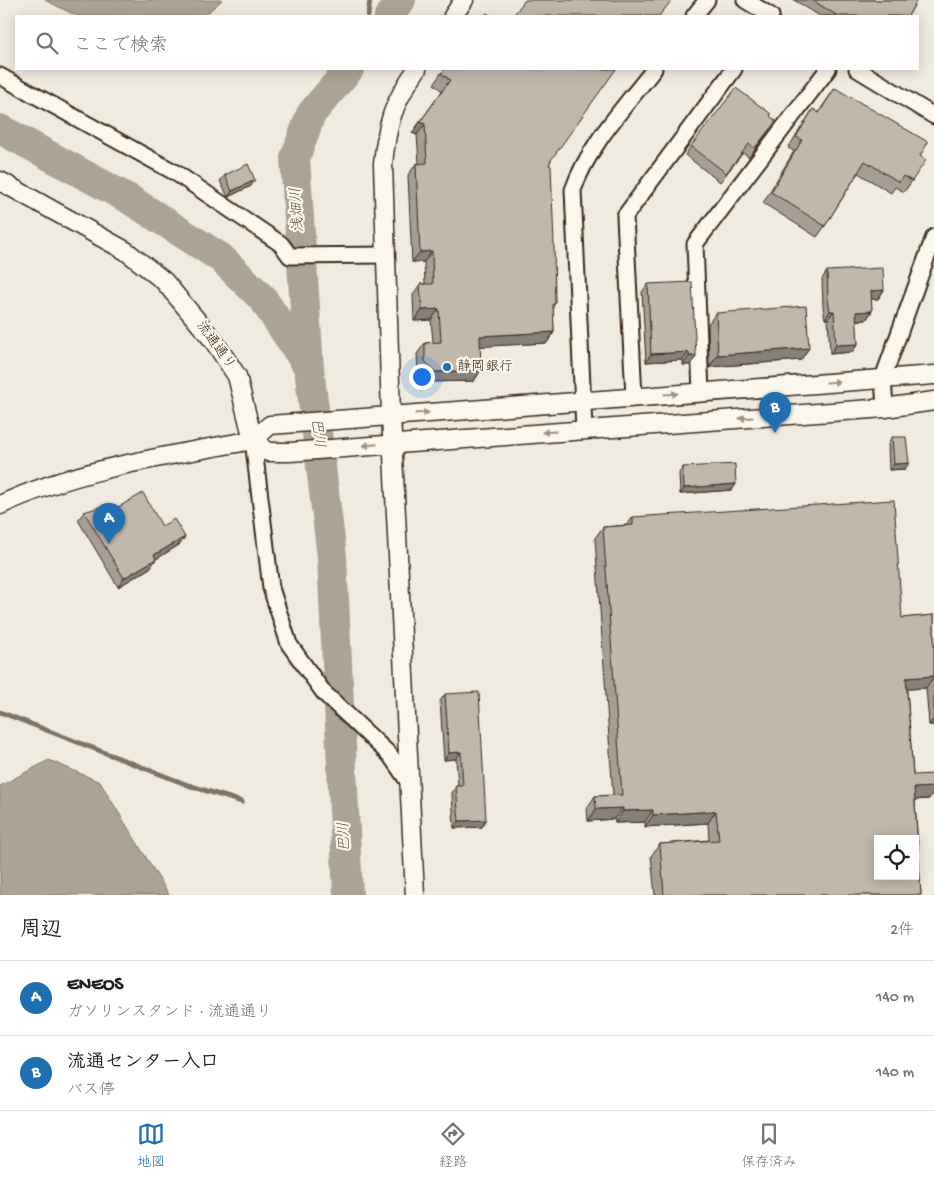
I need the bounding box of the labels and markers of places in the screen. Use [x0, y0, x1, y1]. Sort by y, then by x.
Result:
place label: 静岡銀行 [457, 358, 513, 376]
marker: 静岡銀行 [441, 361, 453, 373]
pin: B [759, 392, 791, 433]
pin: A [93, 503, 125, 544]

